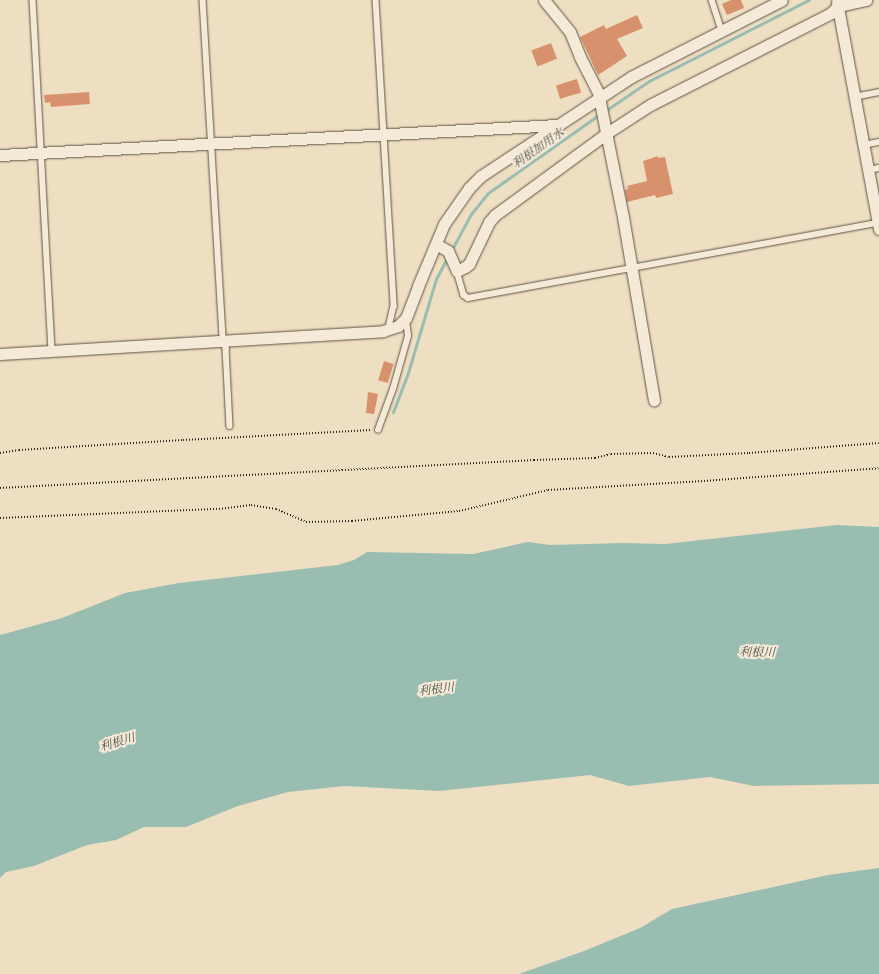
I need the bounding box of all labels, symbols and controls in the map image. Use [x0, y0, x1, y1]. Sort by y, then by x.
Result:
water label: 利根加用水 [509, 125, 567, 171]
water label: 利根川 [739, 644, 775, 660]
water label: 利根川 [417, 680, 455, 698]
water label: 利根川 [98, 730, 136, 754]

